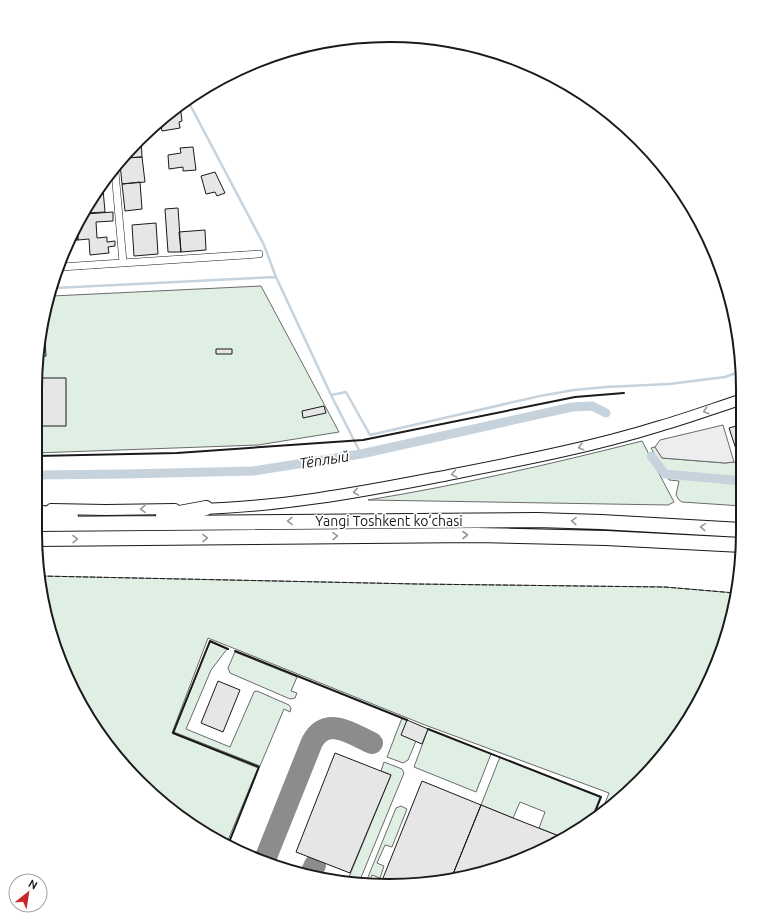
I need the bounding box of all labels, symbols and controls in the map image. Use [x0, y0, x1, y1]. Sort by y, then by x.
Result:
one-way arrow [703, 406, 710, 415]
one-way arrow [578, 442, 585, 451]
water label: Тёплый [298, 447, 350, 472]
one-way arrow [451, 469, 457, 478]
one-way arrow [353, 487, 359, 496]
one-way arrow [140, 505, 146, 513]
street label: Yangi Toshkent ko‘chasi [315, 513, 463, 529]
one-way arrow [287, 517, 293, 526]
one-way arrow [571, 517, 577, 525]
one-way arrow [700, 523, 706, 532]
one-way arrow [462, 531, 468, 539]
one-way arrow [332, 532, 338, 541]
one-way arrow [202, 534, 208, 542]
one-way arrow [72, 535, 78, 543]
north arrow [8, 873, 48, 913]
text: N [26, 877, 40, 892]

